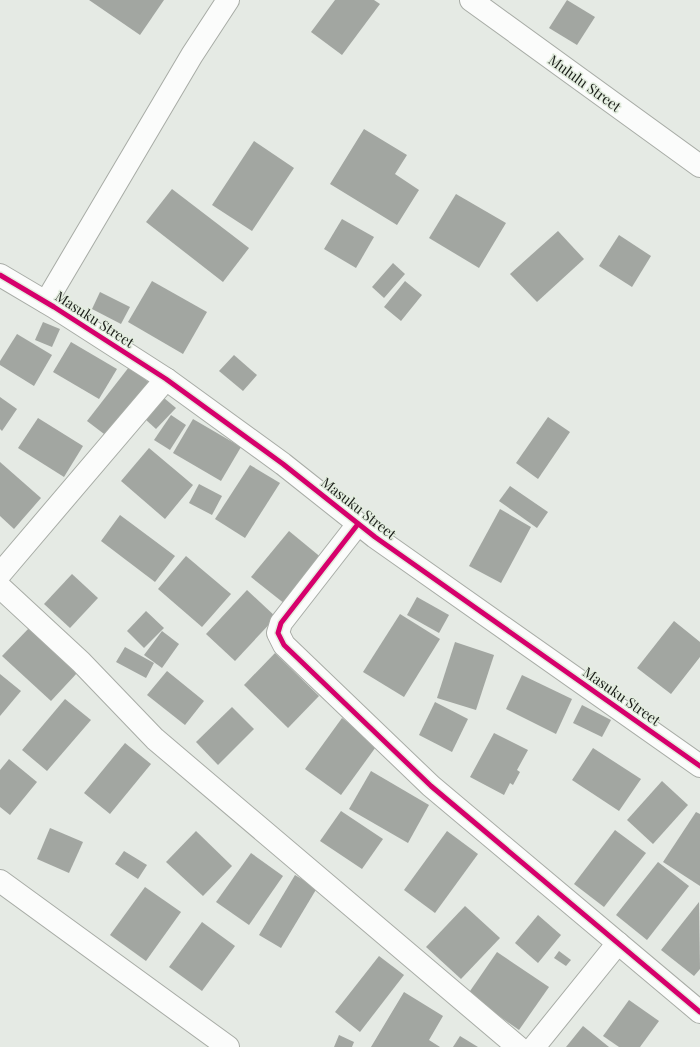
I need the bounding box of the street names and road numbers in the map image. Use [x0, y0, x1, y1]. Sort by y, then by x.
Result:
street label: Mululu Street [545, 50, 626, 116]
street label: Masuku Street [52, 286, 139, 352]
street label: Masuku Street [318, 473, 401, 544]
street label: Masuku Street [580, 662, 665, 730]

